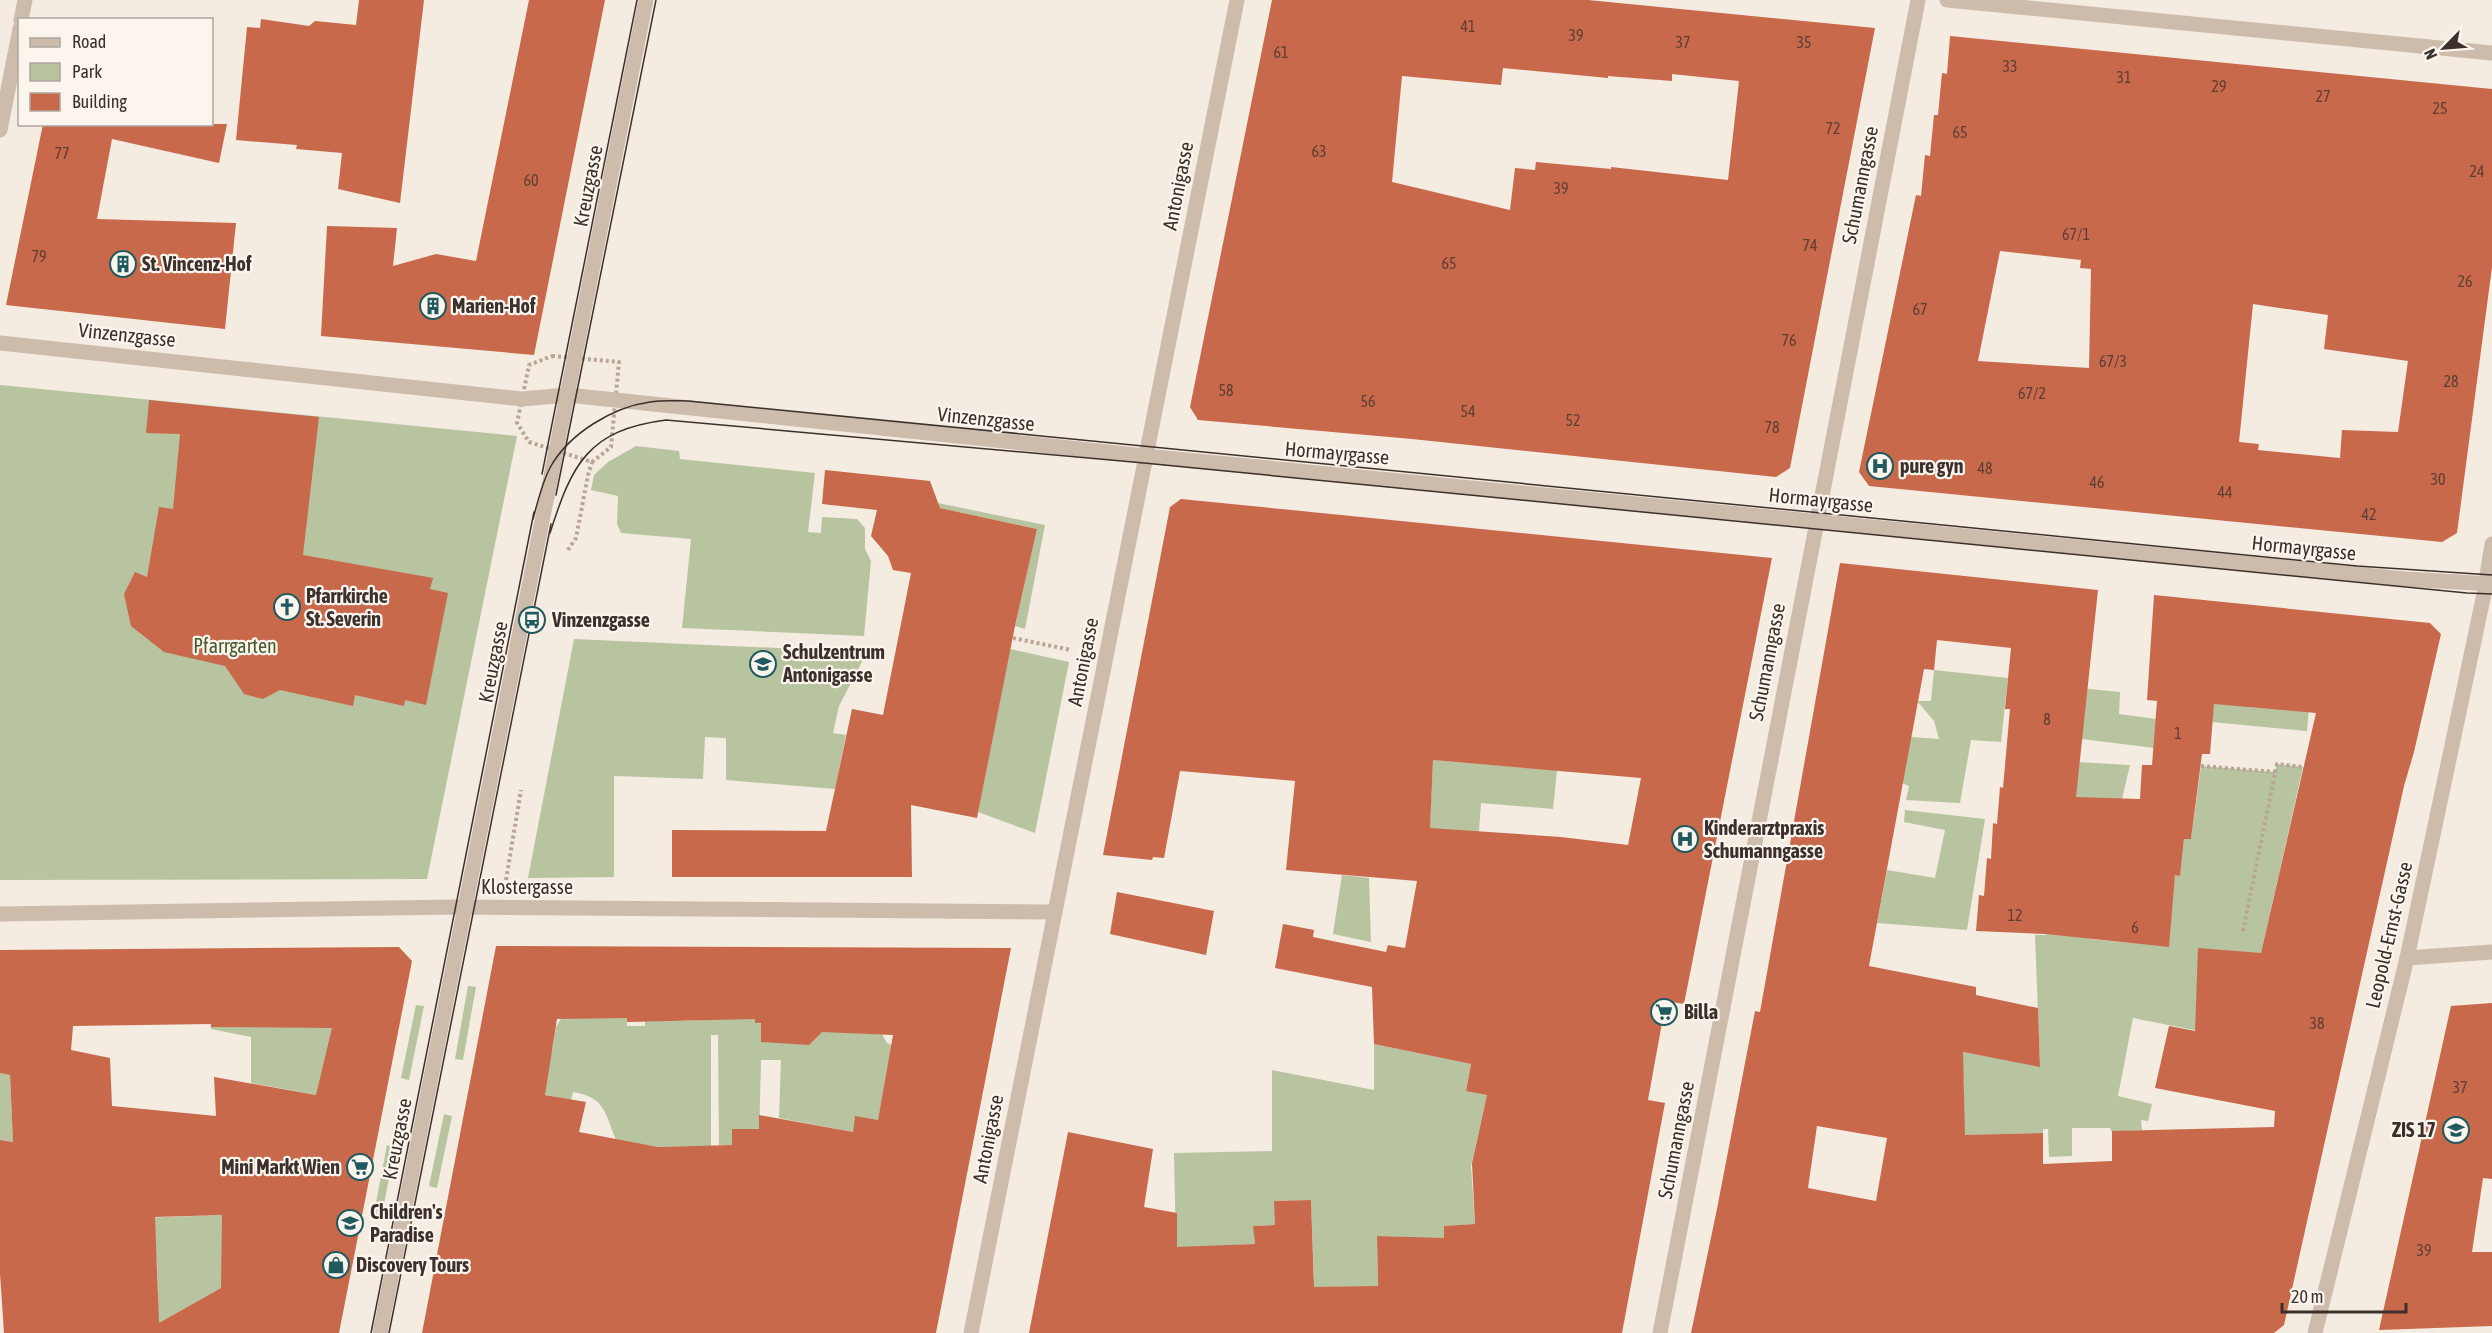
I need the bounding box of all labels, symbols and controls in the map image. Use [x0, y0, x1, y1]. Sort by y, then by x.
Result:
house number: 41 [1460, 17, 1476, 35]
legend [18, 18, 213, 126]
north arrow [2414, 18, 2474, 78]
house number: 39 [1568, 26, 1584, 44]
text: Road [72, 31, 106, 52]
house number: 37 [1675, 33, 1691, 51]
house number: 35 [1796, 33, 1812, 51]
house number: 61 [1273, 43, 1289, 61]
text: N [2420, 46, 2441, 62]
house number: 33 [2002, 57, 2018, 75]
text: Park [72, 61, 102, 82]
house number: 31 [2116, 68, 2132, 86]
house number: 29 [2211, 77, 2227, 95]
house number: 27 [2315, 87, 2331, 105]
text: Building [72, 91, 127, 112]
house number: 25 [2432, 99, 2448, 117]
house number: 72 [1825, 119, 1841, 137]
house number: 65 [1952, 123, 1968, 141]
street label: Schumanngasse [1837, 124, 1882, 245]
street label: Antonigasse [1158, 140, 1197, 232]
house number: 63 [1311, 142, 1327, 160]
street label: Kreuzgasse [568, 143, 607, 229]
house number: 77 [54, 144, 70, 162]
house number: 24 [2469, 162, 2485, 180]
house number: 60 [523, 171, 539, 189]
house number: 39 [1553, 179, 1569, 197]
house number: 67/1 [2062, 225, 2090, 243]
house number: 74 [1802, 236, 1818, 254]
house number: 79 [31, 247, 47, 265]
building icon: St. Vincenz-Hof [108, 249, 138, 279]
place label: St. Vincenz-Hof [142, 252, 252, 275]
house number: 65 [1441, 254, 1457, 272]
house number: 26 [2457, 272, 2473, 290]
building icon: Marien-Hof [418, 291, 448, 321]
place label: Marien-Hof [452, 294, 536, 317]
house number: 67 [1912, 300, 1928, 318]
street label: Vinzenzgasse [77, 318, 177, 351]
house number: 76 [1781, 331, 1797, 349]
house number: 67/3 [2099, 352, 2127, 370]
house number: 28 [2443, 372, 2459, 390]
house number: 58 [1218, 381, 1234, 399]
house number: 67/2 [2018, 384, 2046, 402]
house number: 56 [1360, 392, 1376, 410]
street label: Vinzenzgasse [936, 402, 1036, 435]
house number: 54 [1460, 402, 1476, 420]
house number: 52 [1565, 411, 1581, 429]
house number: 78 [1764, 418, 1780, 436]
street label: Hormayrgasse [1284, 436, 1390, 469]
hospital icon: pure gyn [1865, 451, 1895, 481]
place label: pure gyn [1900, 454, 1963, 477]
house number: 48 [1977, 459, 1993, 477]
house number: 30 [2430, 470, 2446, 488]
house number: 46 [2089, 473, 2105, 491]
street label: Hormayrgasse [1768, 483, 1874, 516]
house number: 44 [2217, 483, 2233, 501]
house number: 42 [2361, 505, 2377, 523]
street label: Hormayrgasse [2251, 531, 2357, 564]
place label: Pfarrkirche St. Severin [306, 584, 388, 630]
church icon: Pfarrkirche St. Severin [272, 592, 302, 622]
street label: Schumanngasse [1744, 601, 1789, 722]
bus stop icon: Vinzenzgasse [517, 605, 547, 635]
place label: Vinzenzgasse [551, 608, 650, 631]
street label: Antonigasse [1063, 616, 1102, 708]
street label: Kreuzgasse [473, 619, 512, 705]
park label: Pfarrgarten [193, 634, 277, 657]
place label: Schulzentrum Antonigasse [782, 640, 885, 686]
school or university icon: Schulzentrum Antonigasse [748, 649, 778, 679]
house number: 8 [2043, 710, 2051, 728]
house number: 1 [2174, 724, 2182, 742]
place label: Kinderarztpraxis Schumanngasse [1704, 816, 1824, 862]
hospital icon: Kinderarztpraxis Schumanngasse [1670, 824, 1700, 854]
street label: Leopold-Ernst-Gasse [2360, 859, 2417, 1010]
street label: Klostergasse [481, 875, 573, 898]
house number: 12 [2007, 906, 2023, 924]
house number: 6 [2131, 918, 2139, 936]
supermarket icon: Billa [1649, 997, 1679, 1027]
place label: Billa [1684, 1000, 1718, 1023]
house number: 38 [2309, 1014, 2325, 1032]
house number: 37 [2452, 1078, 2468, 1096]
street label: Schumanngasse [1653, 1079, 1698, 1200]
street label: Antonigasse [968, 1093, 1007, 1185]
street label: Kreuzgasse [377, 1096, 416, 1182]
school or university icon: ZIS 17 [2441, 1115, 2471, 1145]
place label: ZIS 17 [2392, 1118, 2436, 1141]
supermarket icon: Mini Markt Wien [345, 1152, 375, 1182]
place label: Mini Markt Wien [221, 1155, 340, 1178]
place label: Children's Paradise [370, 1200, 443, 1246]
school or university icon: Children's Paradise [335, 1208, 365, 1238]
house number: 39 [2416, 1241, 2432, 1259]
shop icon: Discovery Tours [321, 1250, 351, 1280]
place label: Discovery Tours [356, 1253, 469, 1276]
scale bar [2282, 1276, 2406, 1314]
text: 20 m [2291, 1286, 2323, 1307]

